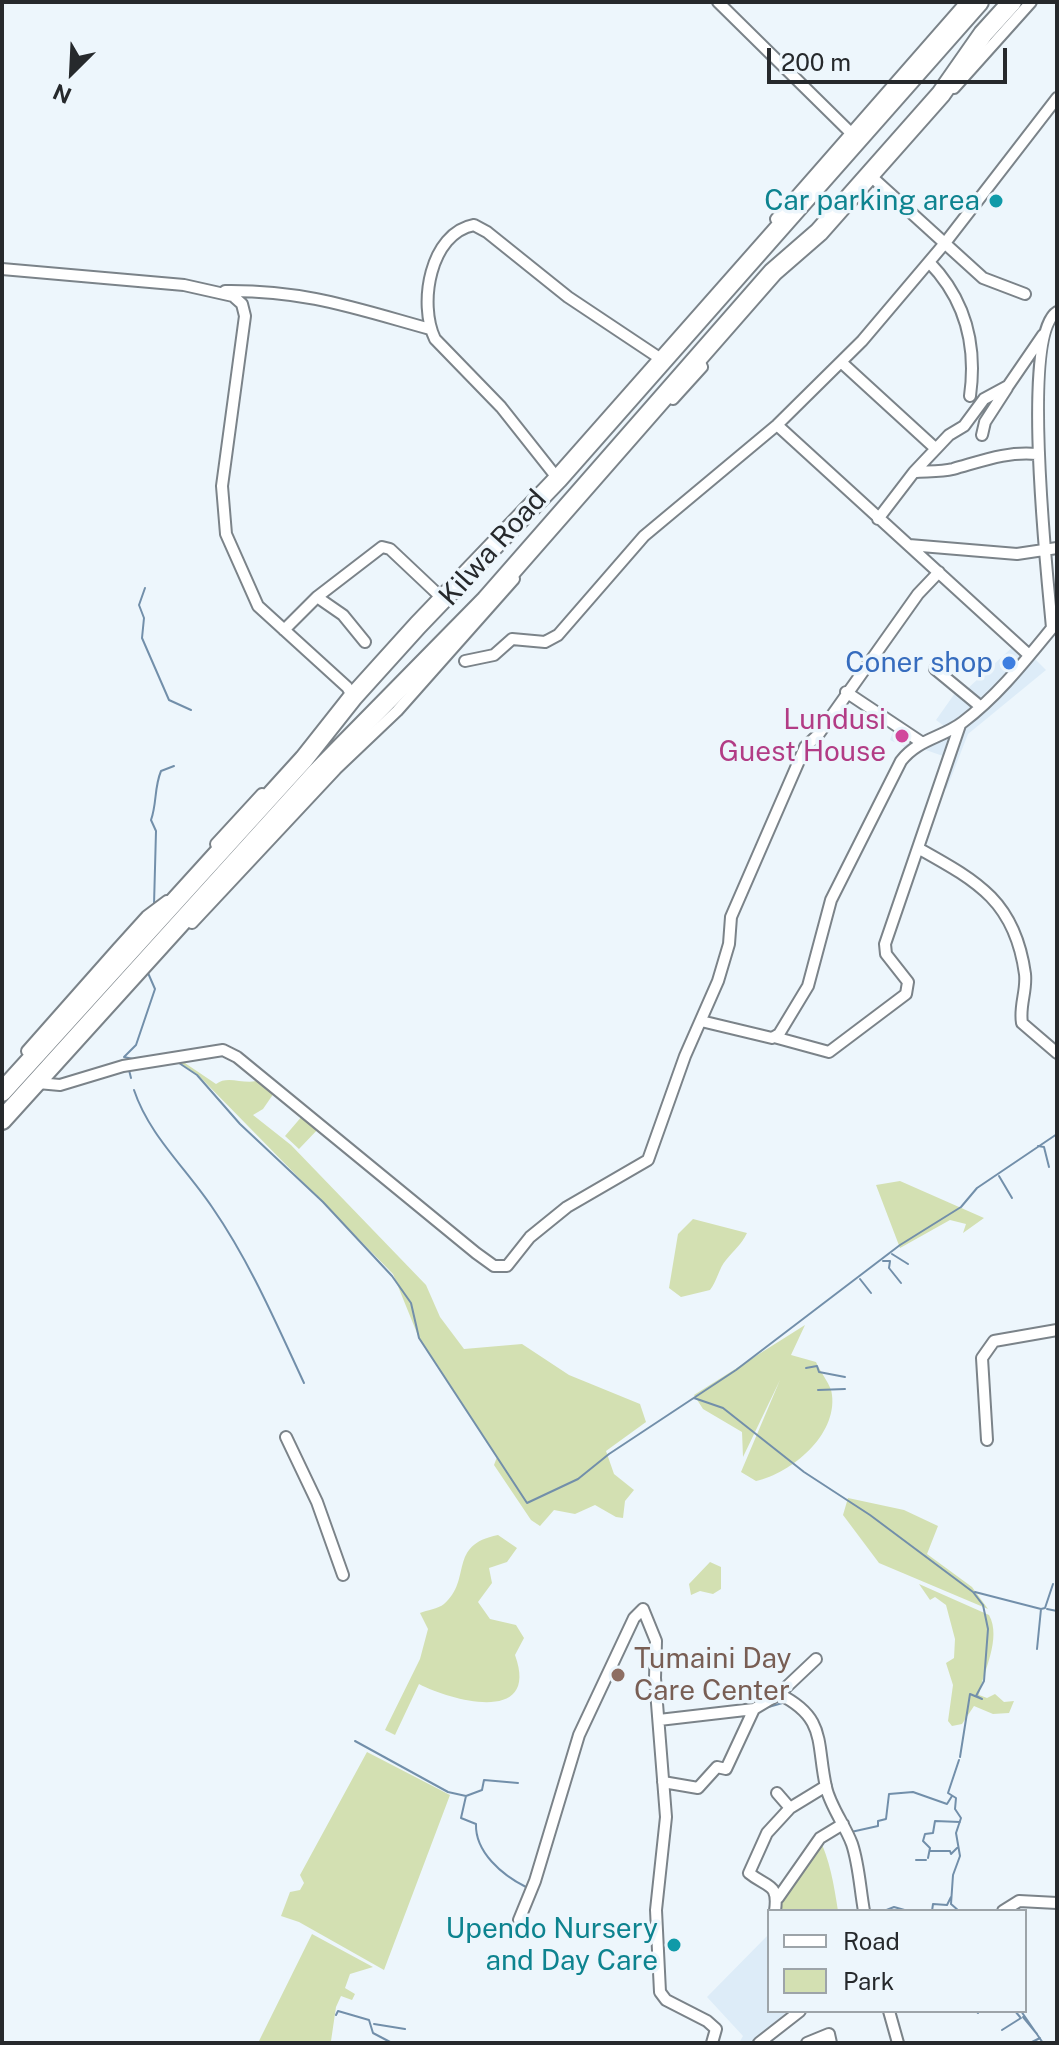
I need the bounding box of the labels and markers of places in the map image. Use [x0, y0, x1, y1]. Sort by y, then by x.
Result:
place label: Car parking area [764, 184, 980, 218]
marker: Car parking area [987, 192, 1005, 210]
place label: Coner shop [845, 646, 993, 680]
marker: Coner shop [1000, 654, 1018, 672]
place label: Lundusi Guest House [719, 703, 886, 769]
marker: Lundusi Guest House [893, 727, 911, 745]
place label: Tumaini Day Care Center [634, 1642, 792, 1708]
marker: Tumaini Day Care Center [609, 1666, 627, 1684]
place label: Upendo Nursery and Day Care [446, 1912, 658, 1978]
marker: Upendo Nursery and Day Care [665, 1936, 683, 1954]

